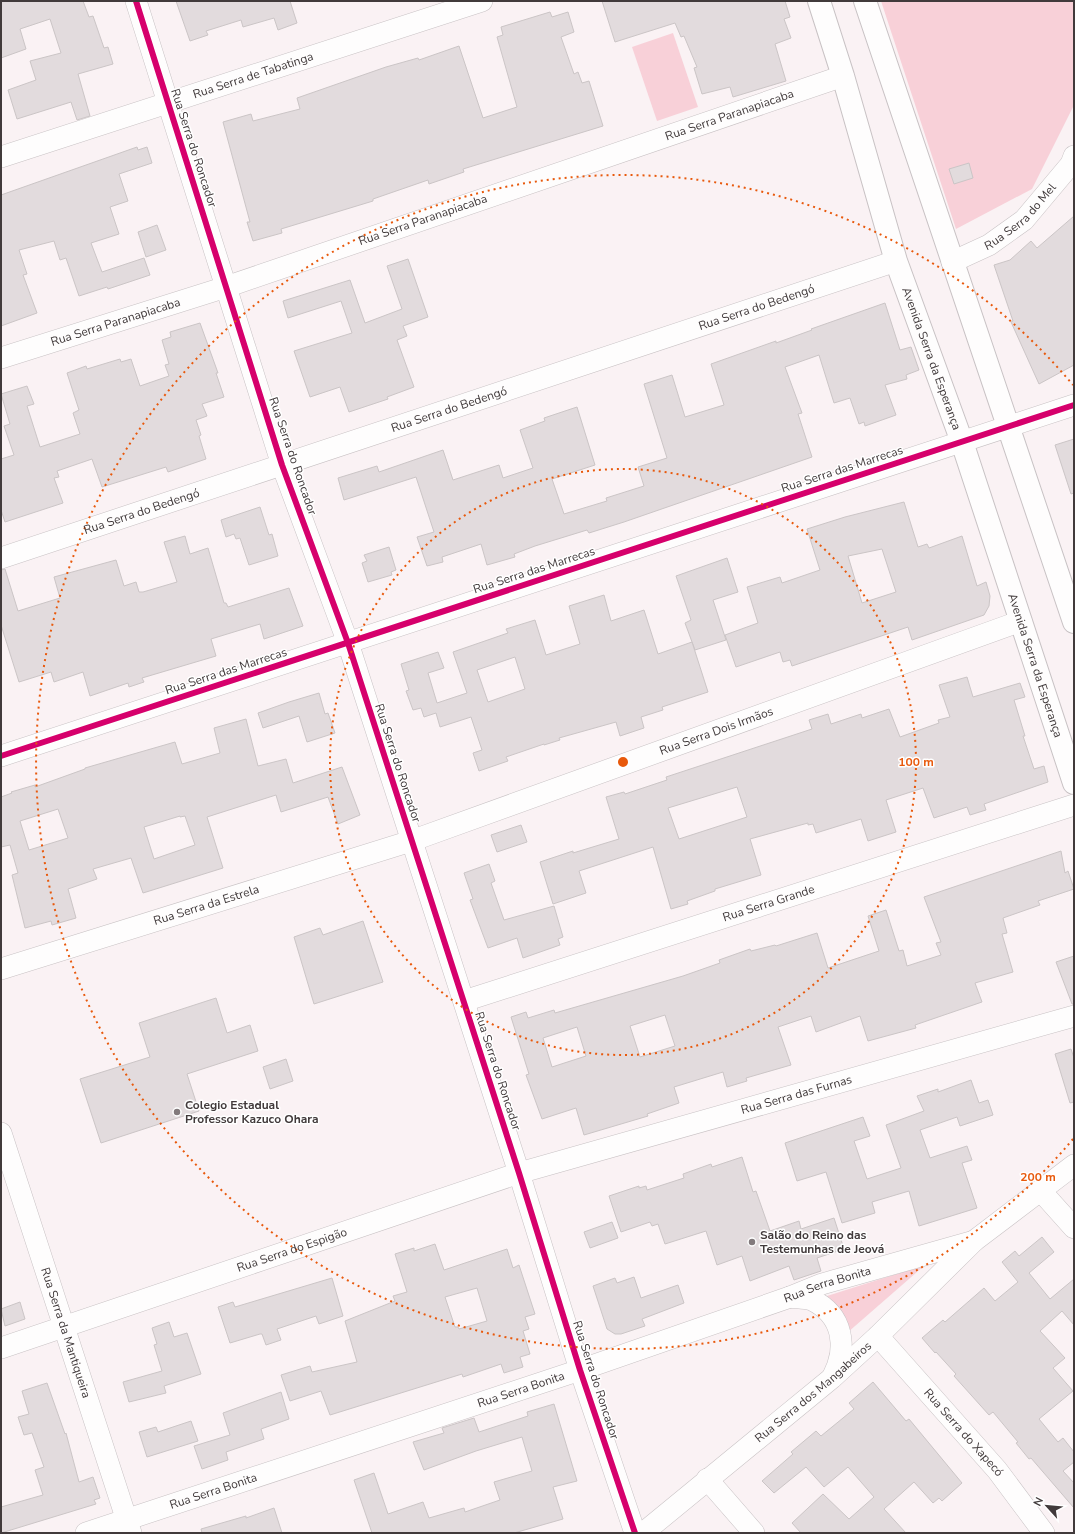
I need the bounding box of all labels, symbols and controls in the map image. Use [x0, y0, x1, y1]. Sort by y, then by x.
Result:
street label: Rua Serra de Tabatinga [191, 48, 315, 102]
street label: Rua Serra Paranapiacaba [663, 85, 796, 144]
street label: Rua Serra do Roncador [167, 87, 221, 210]
street label: Rua Serra do Mel [982, 179, 1060, 254]
street label: Rua Serra Paranapiacaba [356, 190, 489, 249]
street label: Rua Serra do Bedengó [696, 281, 817, 334]
street label: Avenida Serra da Esperança [898, 285, 965, 432]
street label: Rua Serra Paranapiacaba [49, 294, 182, 350]
street label: Rua Serra do Bedengó [389, 383, 509, 436]
street label: Rua Serra do Roncador [265, 395, 321, 518]
street label: Rua Serra das Marrecas [779, 442, 905, 496]
street label: Rua Serra do Bedengó [81, 485, 202, 538]
street label: Rua Serra das Marrecas [471, 543, 597, 597]
street label: Avenida Serra da Esperança [1004, 591, 1066, 739]
street label: Rua Serra das Marrecas [163, 644, 289, 698]
street label: Rua Serra do Roncador [371, 702, 425, 825]
street label: Rua Serra Dois Irmãos [657, 703, 776, 759]
text: 100 m [898, 754, 934, 770]
centre of rings [616, 755, 630, 769]
street label: Rua Serra da Estrela [151, 881, 261, 929]
street label: Rua Serra Grande [721, 881, 817, 925]
street label: Rua Serra do Roncador [471, 1010, 525, 1133]
street label: Rua Serra das Furnas [739, 1071, 854, 1118]
place label: Colegio Estadual Professor Kazuco Ohara [185, 1097, 319, 1127]
marker: Colegio Estadual Professor Kazuco Ohara [172, 1107, 182, 1117]
text: 200 m [1020, 1169, 1056, 1185]
street label: Rua Serra do Espigão [235, 1224, 349, 1276]
place label: Salão do Reino das Testemunhas de Jeová [760, 1227, 884, 1257]
marker: Salão do Reino das Testemunhas de Jeová [747, 1237, 757, 1247]
street label: Rua Serra Bonita [782, 1263, 873, 1307]
street label: Rua Serra da Mantiqueira [37, 1265, 95, 1400]
street label: Rua Serra do Roncador [569, 1319, 623, 1442]
street label: Rua Serra dos Mangabeiros [751, 1338, 875, 1446]
street label: Rua Serra Bonita [475, 1368, 567, 1411]
street label: Rua Serra do Xapecó [920, 1385, 1007, 1480]
street label: Rua Serra Bonita [168, 1469, 259, 1513]
north arrow [1027, 1486, 1067, 1526]
text: N [1030, 1495, 1047, 1509]

